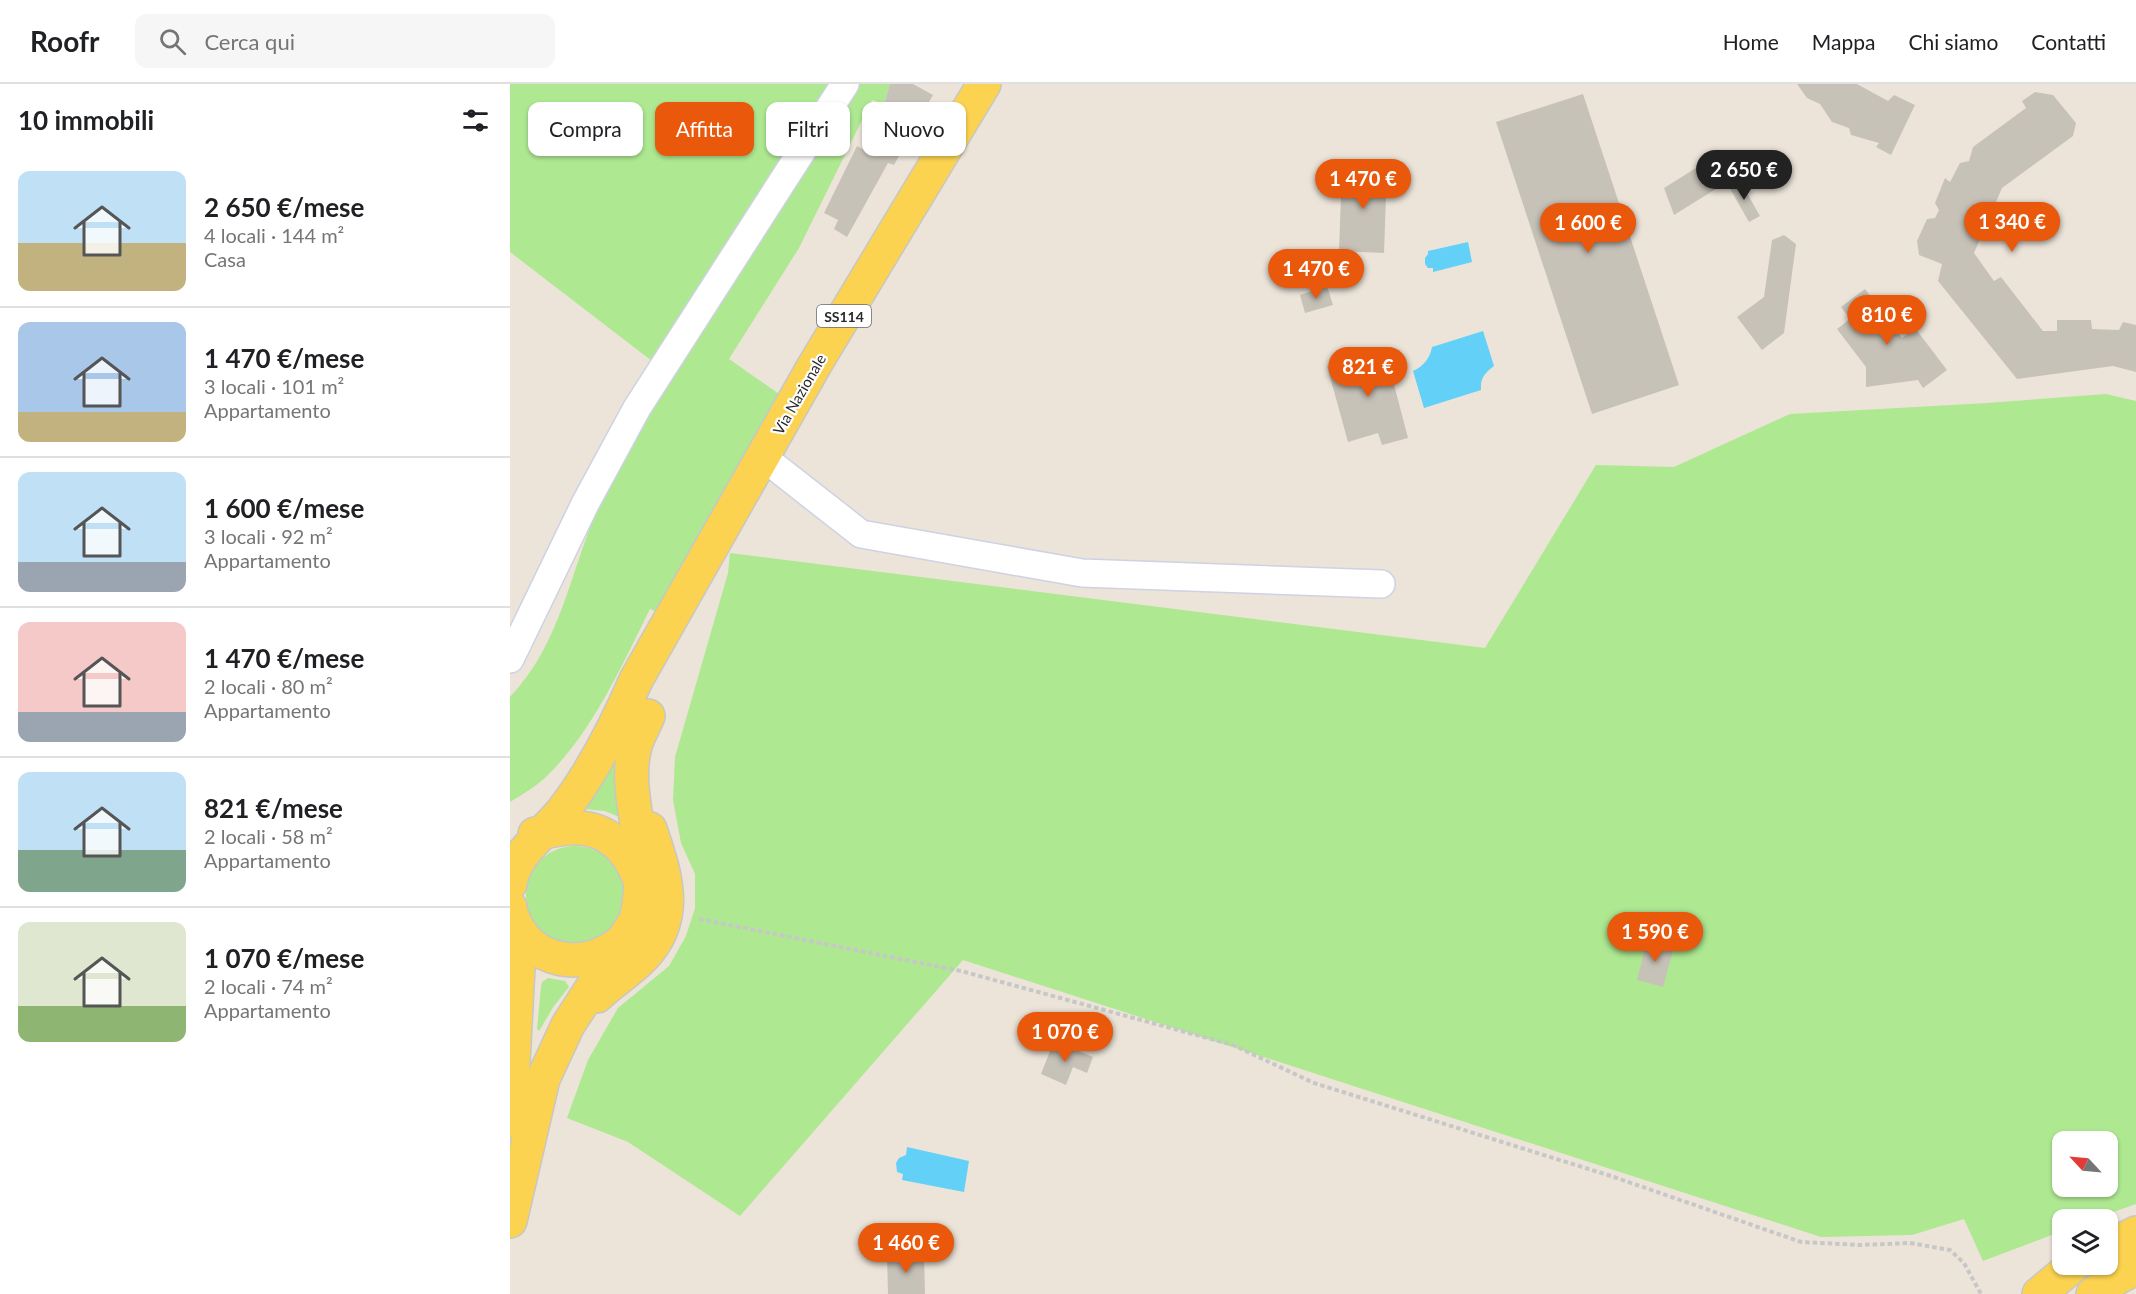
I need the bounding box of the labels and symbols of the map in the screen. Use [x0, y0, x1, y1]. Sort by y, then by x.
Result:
pin: 2 650 € [1689, 150, 1799, 201]
pin: 1 470 € [1308, 159, 1418, 210]
pin: 1 340 € [1957, 202, 2067, 253]
pin: 1 600 € [1533, 203, 1643, 254]
pin: 1 470 € [1261, 249, 1371, 300]
pin: 810 € [1845, 295, 1929, 346]
road number: SS114 [817, 305, 871, 327]
pin: 821 € [1326, 347, 1410, 398]
street label: Via Nazionale [769, 351, 829, 437]
pin: 1 590 € [1600, 912, 1710, 963]
pin: 1 070 € [1010, 1012, 1120, 1063]
north arrow [2052, 1131, 2118, 1197]
pin: 1 460 € [851, 1223, 961, 1274]

